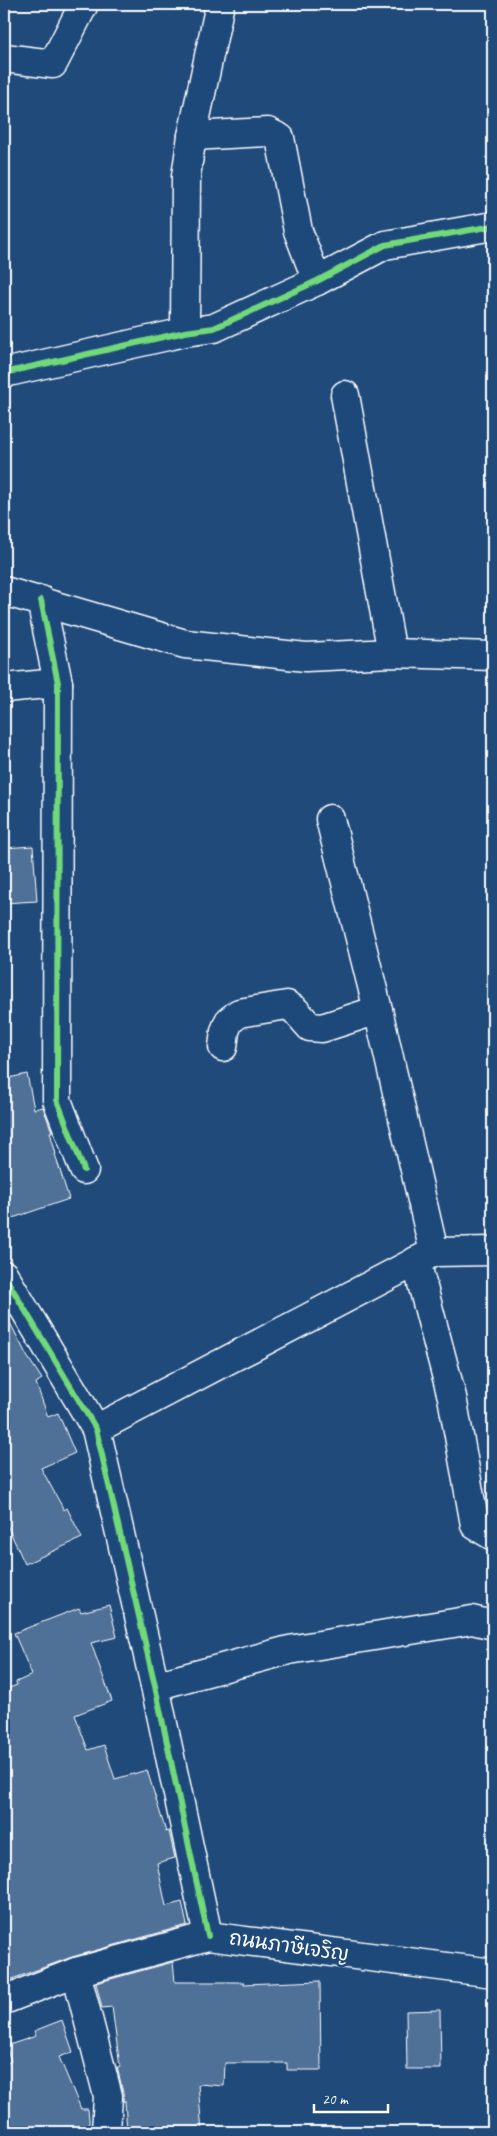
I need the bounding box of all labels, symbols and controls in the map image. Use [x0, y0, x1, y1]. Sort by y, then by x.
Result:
street label: ถนนภาษีเจริญ [228, 1925, 350, 1967]
scale bar [314, 2081, 388, 2113]
text: 20 m [322, 2090, 349, 2109]

